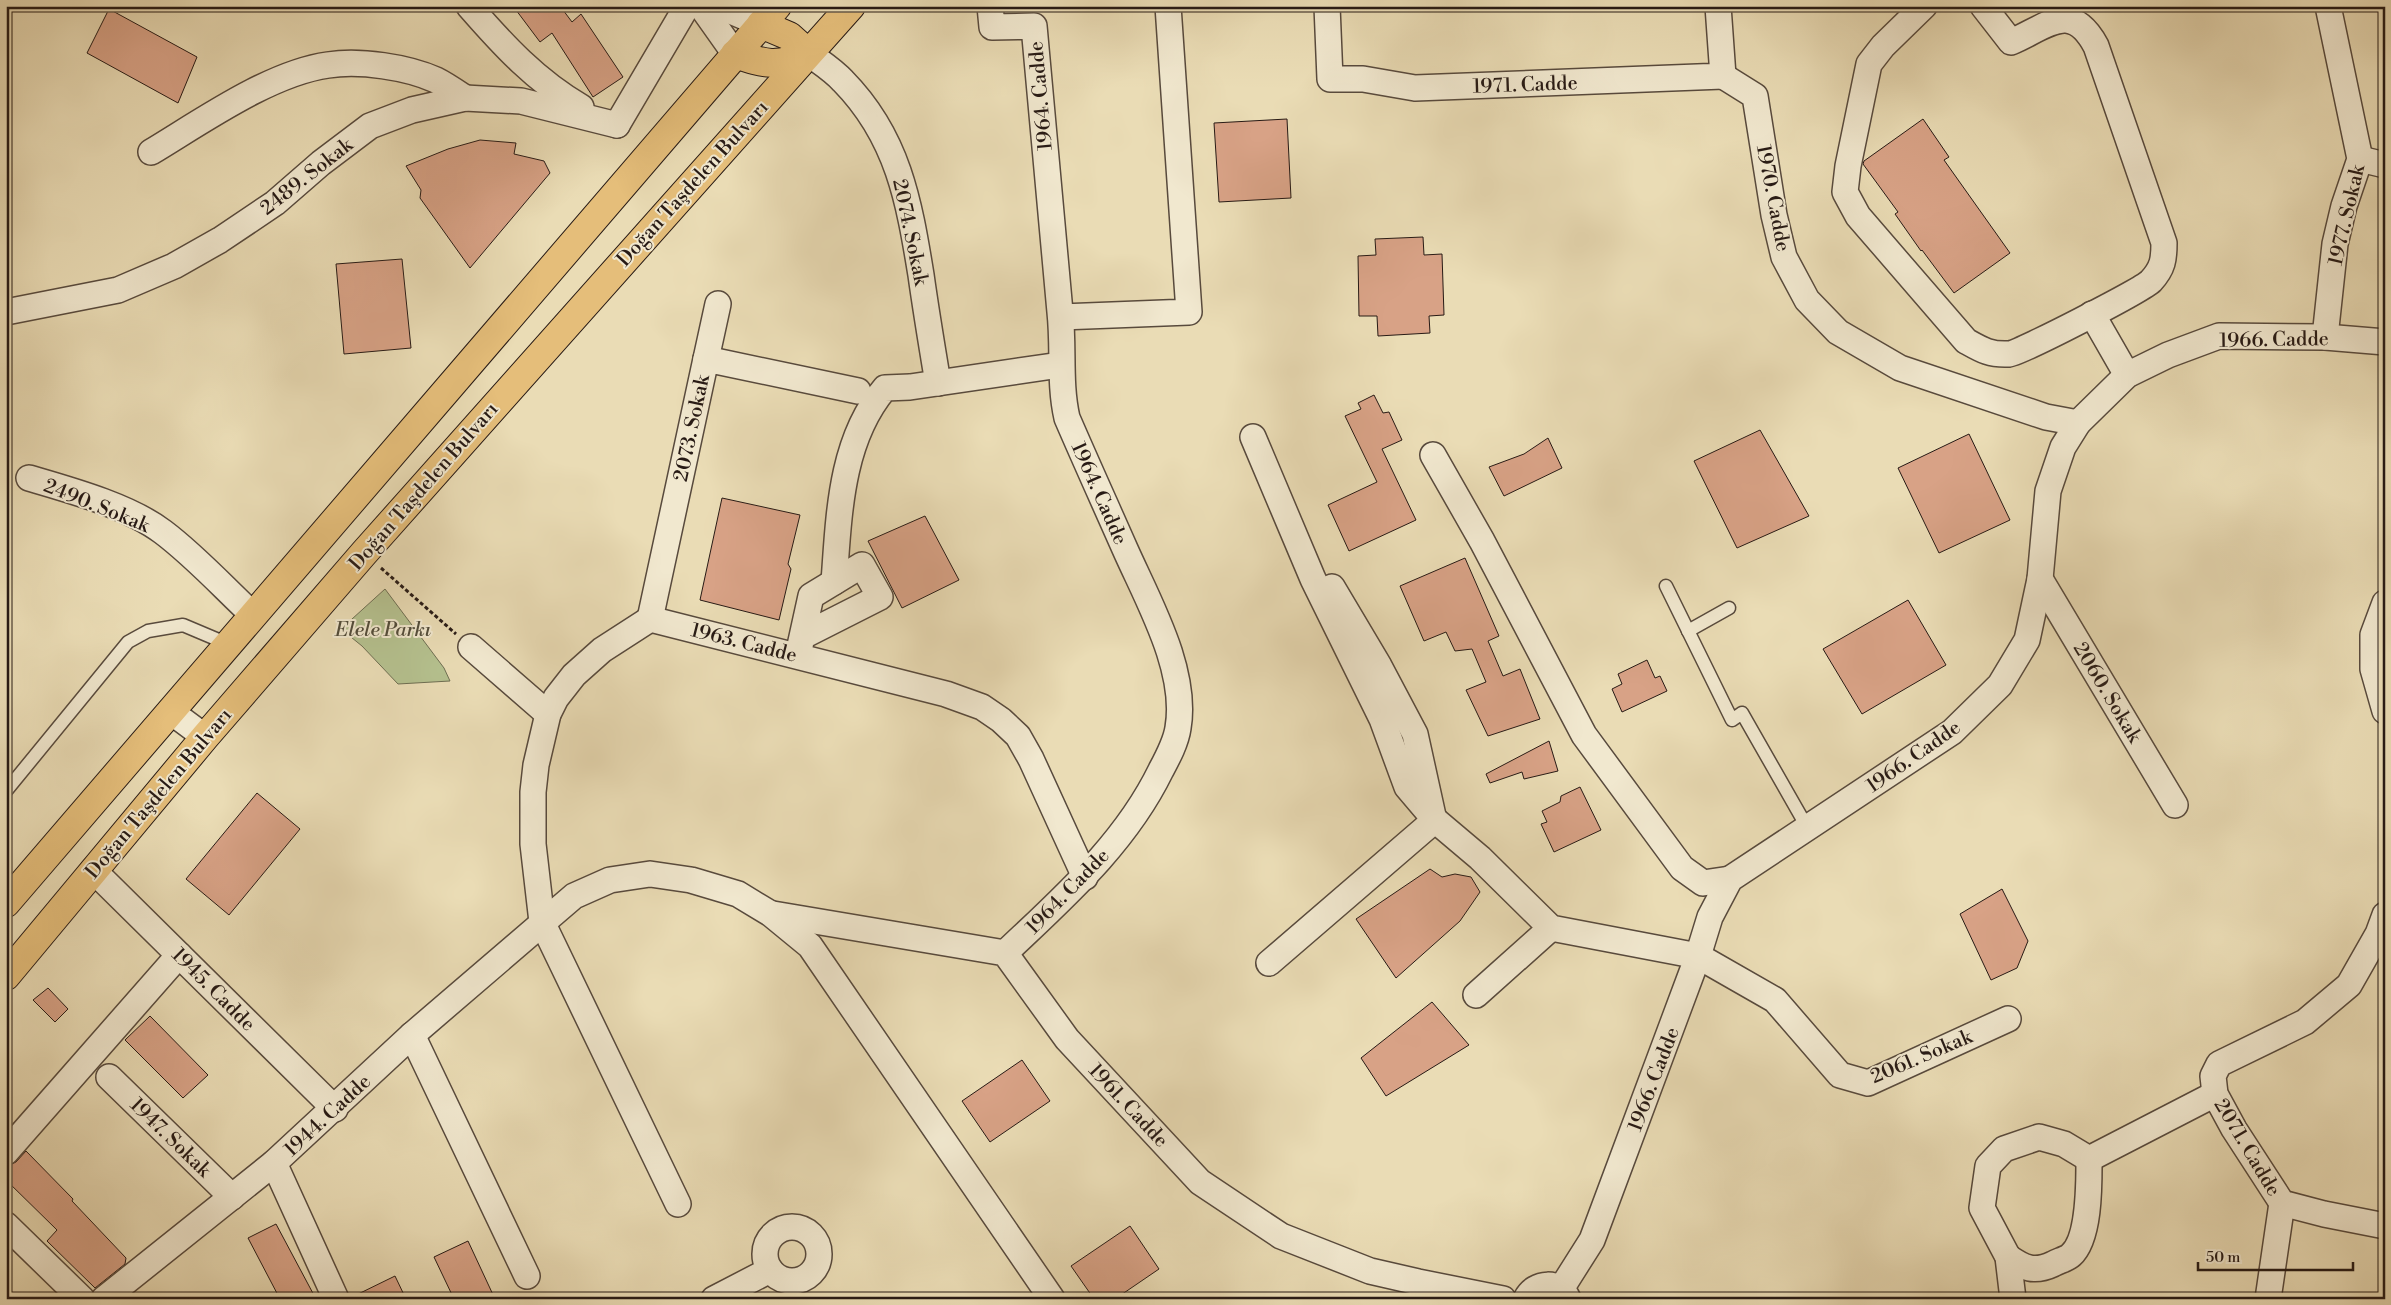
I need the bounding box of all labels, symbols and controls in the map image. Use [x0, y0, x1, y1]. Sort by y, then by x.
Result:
street label: 1964. Cadde [1024, 40, 1059, 152]
street label: 1971. Cadde [1472, 71, 1578, 100]
street label: Doğan Taşdelen Bulvarı [612, 95, 775, 272]
street label: 2489. Sokak [256, 132, 360, 221]
street label: 1970. Cadde [1750, 143, 1795, 254]
street label: 1977. Sokak [2324, 161, 2372, 268]
street label: 2074. Sokak [886, 177, 933, 289]
street label: 1966. Cadde [2219, 327, 2329, 354]
street label: 2073. Sokak [669, 371, 716, 484]
street label: Doğan Taşdelen Bulvarı [344, 397, 504, 576]
street label: 1964. Cadde [1065, 438, 1132, 549]
street label: 2490. Sokak [40, 474, 154, 540]
park label: Elele Parkı [334, 618, 432, 643]
street label: 1963. Cadde [688, 618, 799, 669]
street label: 2060. Sokak [2067, 638, 2147, 749]
street label: Doğan Taşdelen Bulvarı [80, 703, 238, 884]
street label: 1966. Cadde [1862, 716, 1966, 799]
street label: 1964. Cadde [1021, 844, 1115, 940]
street label: 1945. Cadde [166, 943, 260, 1037]
street label: 1966. Cadde [1623, 1024, 1686, 1135]
street label: 2061. Sokak [1867, 1024, 1978, 1090]
street label: 1961. Cadde [1083, 1059, 1173, 1153]
street label: 1944. Cadde [279, 1070, 377, 1163]
street label: 1947. Sokak [124, 1093, 217, 1184]
street label: 2071. Cadde [2208, 1094, 2286, 1201]
scale bar [2198, 1240, 2354, 1272]
text: 50 m [2206, 1248, 2240, 1267]

